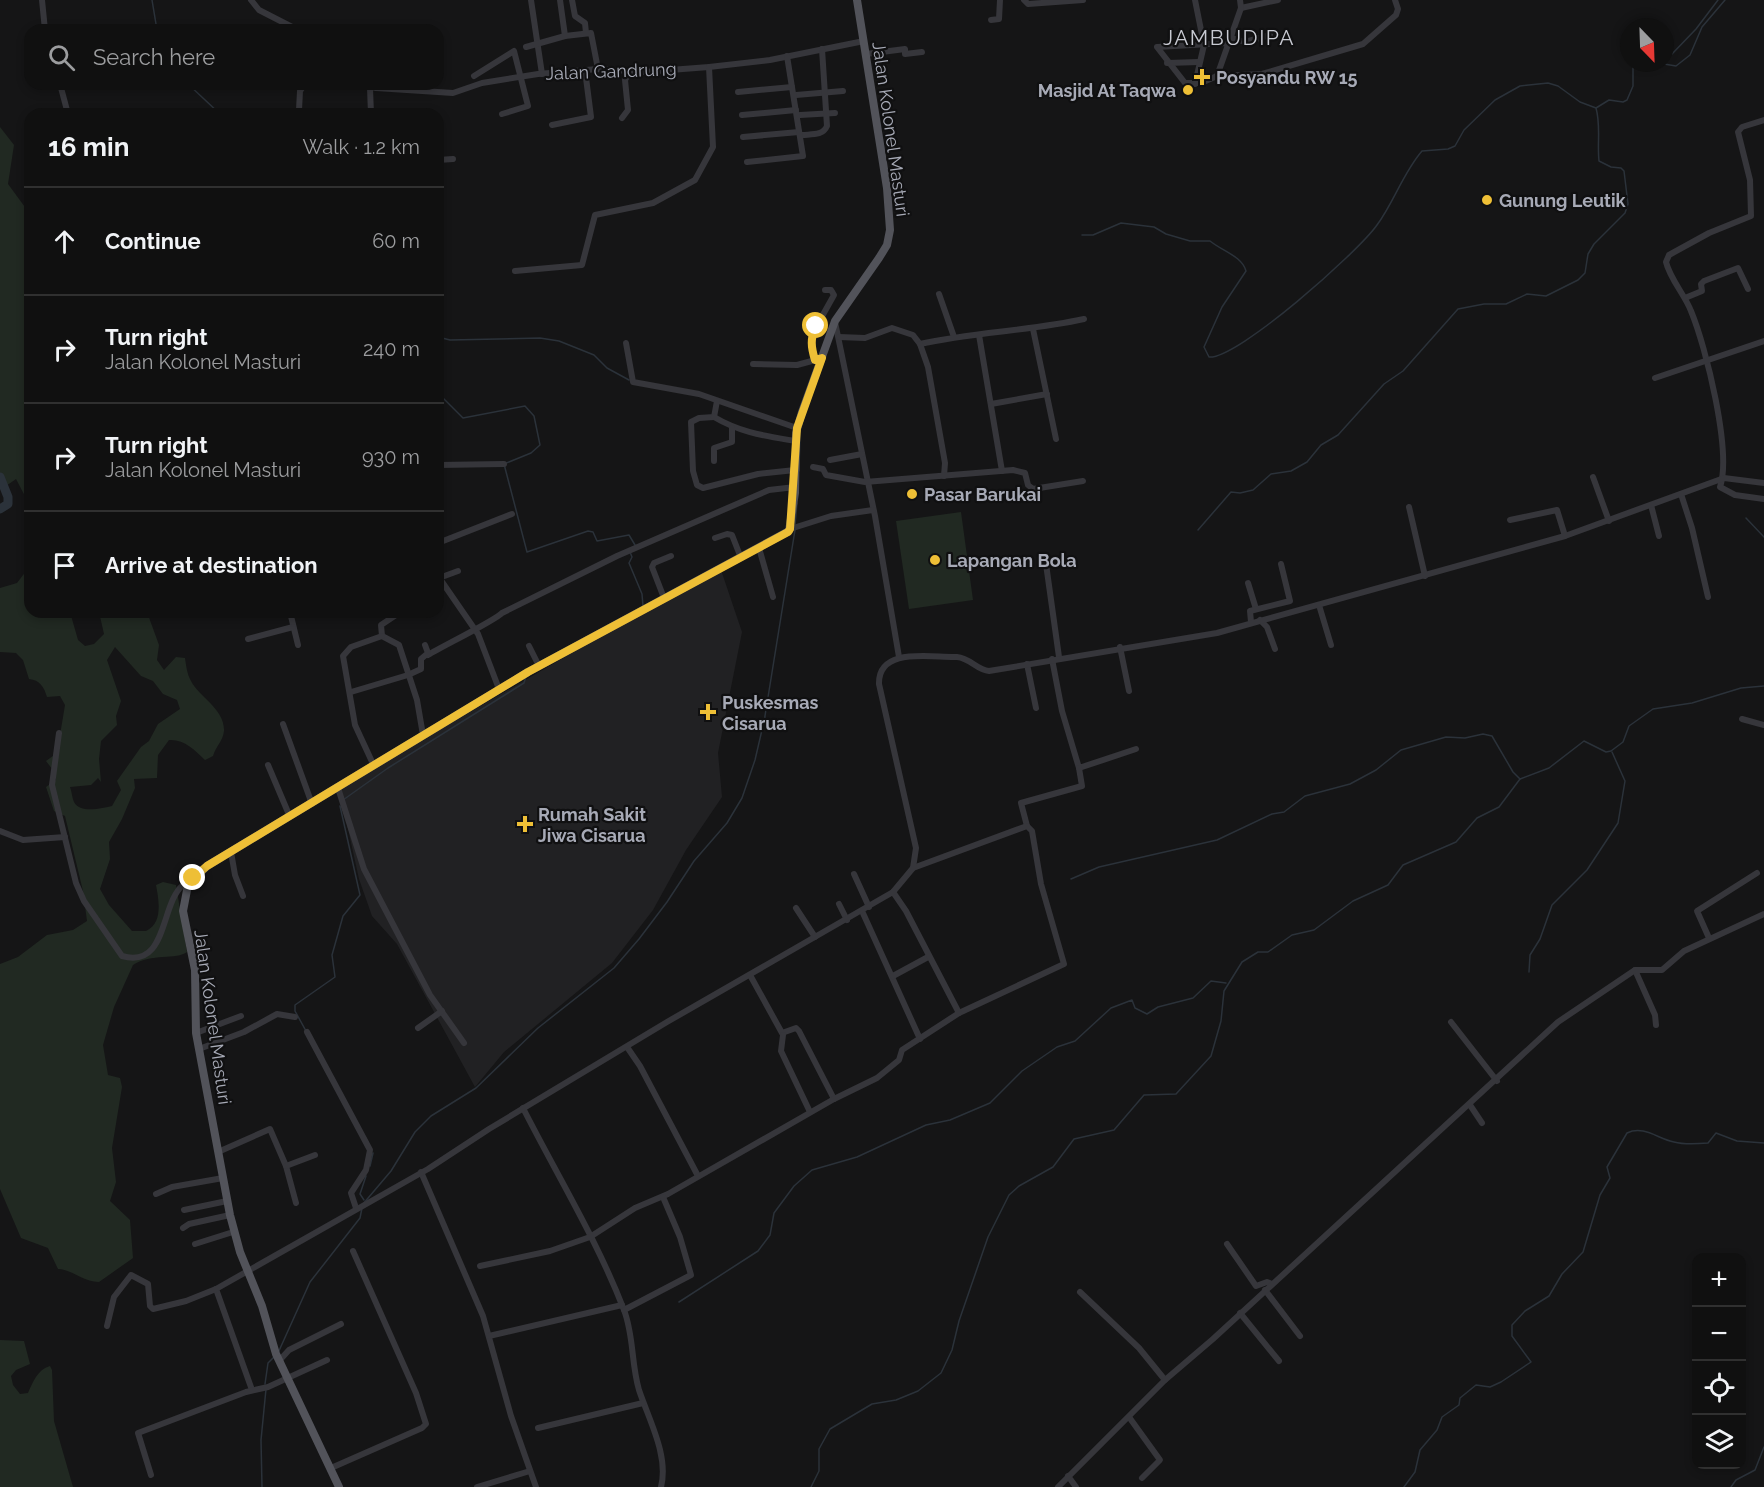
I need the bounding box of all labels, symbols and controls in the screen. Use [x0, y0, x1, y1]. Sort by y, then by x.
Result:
north arrow [1620, 18, 1674, 72]
search box [24, 24, 444, 90]
district label: JAMBUDIPA [1163, 25, 1295, 50]
street label: Jalan Kolonel Masturi [868, 40, 914, 218]
icon: search [45, 41, 78, 74]
text: Search here [93, 44, 215, 70]
street label: Jalan Gandrung [545, 58, 677, 84]
place label: Posyandu RW 15 [1216, 67, 1358, 88]
marker: Posyandu RW 15 [1193, 68, 1211, 86]
place label: Masjid At Taqwa [1038, 80, 1176, 101]
marker: Masjid At Taqwa [1181, 83, 1195, 97]
text: 16 min [48, 132, 129, 162]
text: Walk · 1.2 km [302, 135, 420, 159]
place label: Gunung Leutik [1499, 190, 1627, 211]
marker: Gunung Leutik [1480, 193, 1494, 207]
icon: ahead [48, 225, 81, 258]
text: Continue [105, 228, 201, 254]
text: 60 m [372, 229, 420, 253]
route start [802, 312, 828, 338]
text: Turn right [105, 324, 208, 350]
icon: right [48, 333, 81, 366]
text: 240 m [363, 337, 420, 361]
text: Jalan Kolonel Masturi [105, 350, 301, 374]
text: Turn right [105, 432, 208, 458]
icon: right [48, 441, 81, 474]
text: 930 m [362, 445, 420, 469]
text: Jalan Kolonel Masturi [105, 458, 301, 482]
place label: Pasar Barukai [924, 484, 1041, 505]
marker: Pasar Barukai [905, 487, 919, 501]
icon: arrive [48, 549, 81, 582]
place label: Lapangan Bola [947, 550, 1077, 571]
text: Arrive at destination [105, 552, 318, 578]
marker: Lapangan Bola [928, 553, 942, 567]
place label: Puskesmas Cisarua [722, 692, 819, 734]
marker: Puskesmas Cisarua [699, 703, 717, 721]
place label: Rumah Sakit Jiwa Cisarua [538, 804, 646, 846]
marker: Rumah Sakit Jiwa Cisarua [516, 815, 534, 833]
route end [179, 864, 205, 890]
street label: Jalan Kolonel Masturi [190, 928, 236, 1106]
map controls [1692, 1253, 1746, 1469]
button: + [1692, 1253, 1746, 1307]
button: − [1692, 1307, 1746, 1361]
button: locate [1692, 1361, 1746, 1415]
button: layers [1692, 1415, 1746, 1469]

